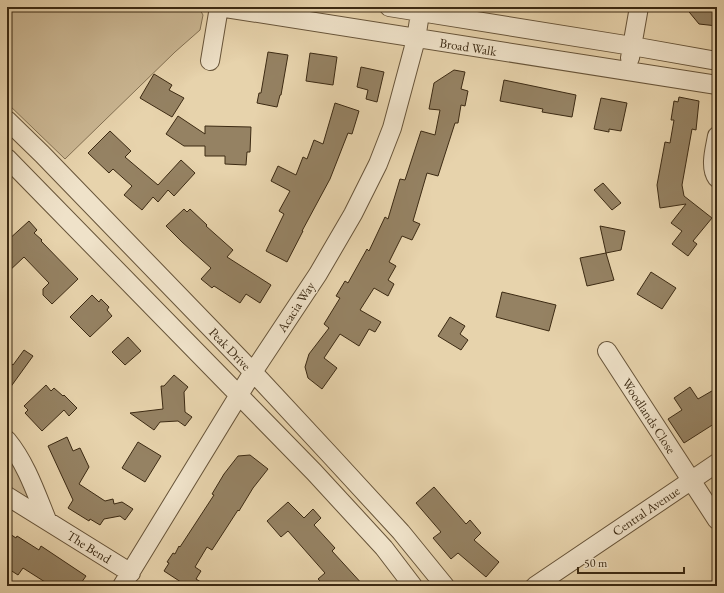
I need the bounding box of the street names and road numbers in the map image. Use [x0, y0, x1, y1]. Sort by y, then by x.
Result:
street label: Broad Walk [438, 34, 499, 60]
street label: Acacia Way [273, 278, 319, 336]
street label: Peak Drive [205, 324, 255, 374]
street label: Woodlands Close [618, 375, 680, 457]
street label: Central Avenue [609, 482, 683, 540]
street label: The Bend [64, 527, 115, 567]

